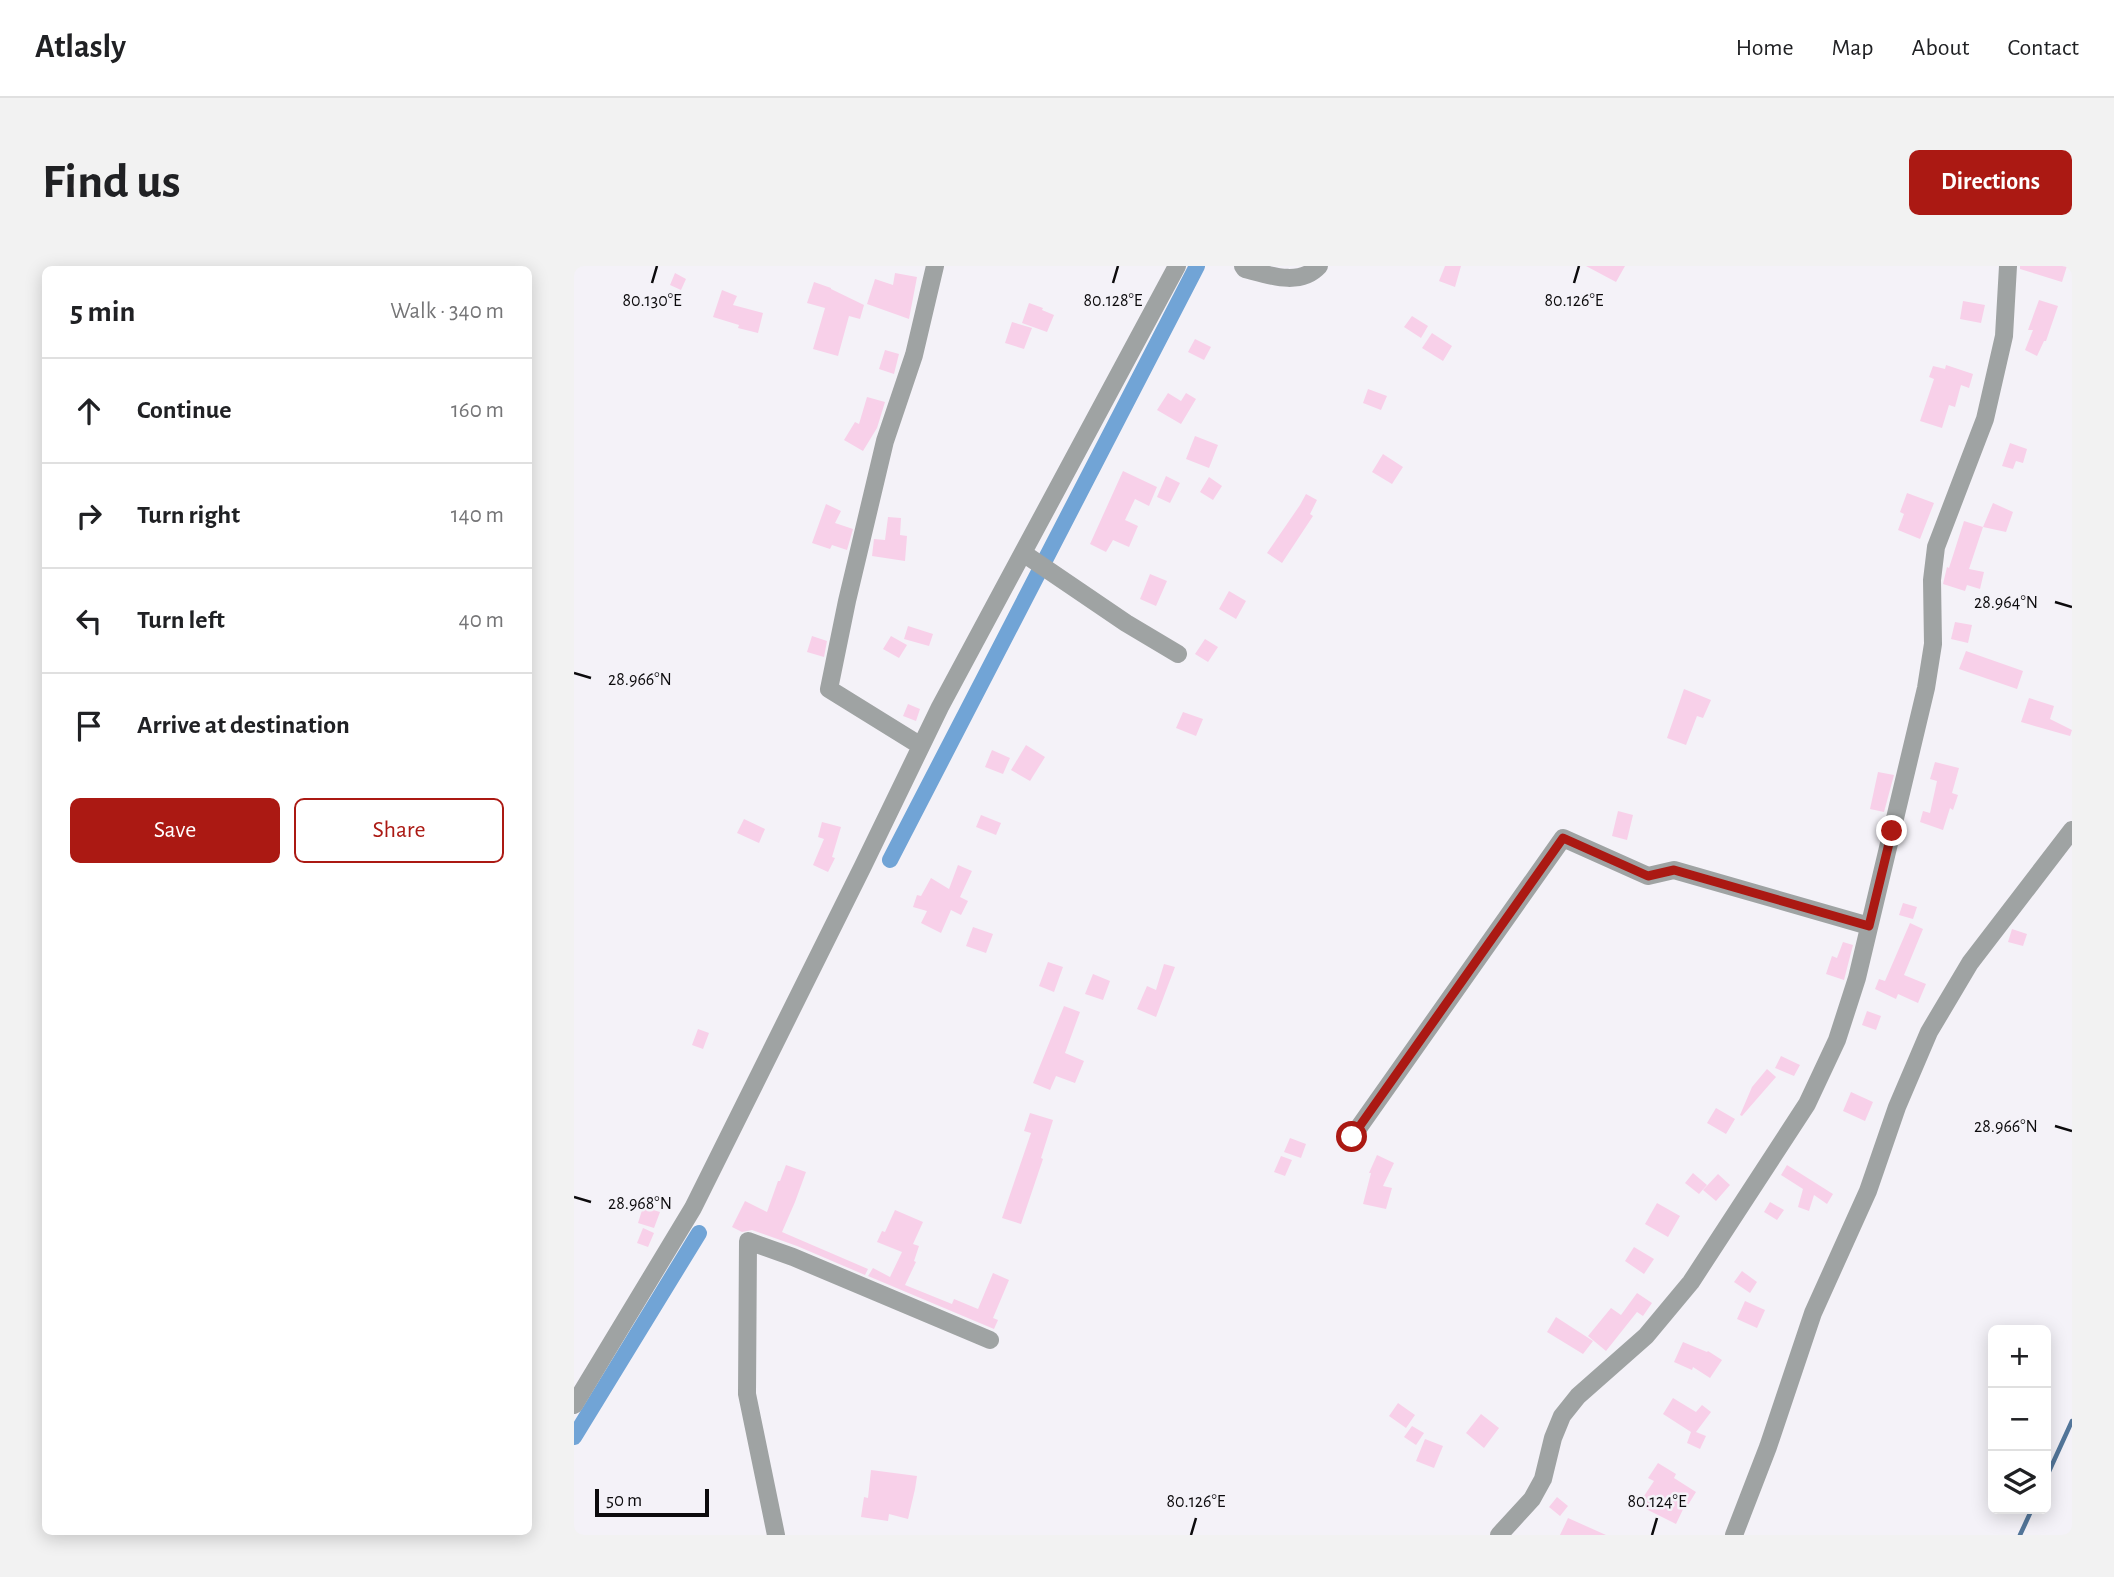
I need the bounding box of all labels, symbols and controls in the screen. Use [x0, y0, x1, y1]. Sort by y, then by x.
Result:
text: Atlasly [35, 31, 126, 64]
text: Home [1736, 36, 1794, 60]
text: Map [1832, 36, 1874, 60]
text: About [1912, 36, 1969, 60]
text: Contact [2007, 36, 2079, 60]
button: Directions [1909, 150, 2072, 215]
text: Find us [42, 158, 181, 207]
text: 80.130°E [622, 292, 682, 310]
text: 80.128°E [1083, 292, 1143, 310]
text: 80.126°E [1545, 292, 1604, 310]
text: 5 min [70, 297, 135, 327]
text: Walk · 340 m [390, 300, 504, 323]
icon: ahead [70, 392, 108, 430]
text: Continue [137, 397, 232, 423]
text: 160 m [451, 399, 504, 422]
icon: right [70, 497, 108, 535]
text: Turn right [137, 502, 240, 528]
text: 140 m [451, 504, 504, 527]
text: 28.964°N [1974, 594, 2038, 612]
icon: left [70, 602, 108, 640]
text: Turn left [137, 607, 225, 633]
text: 40 m [459, 609, 504, 632]
text: 28.966°N [608, 671, 672, 689]
icon: arrive [70, 707, 108, 745]
text: Arrive at destination [137, 712, 350, 738]
button: Save [70, 798, 280, 863]
button: Share [294, 798, 504, 863]
route end [1876, 815, 1907, 846]
text: 28.966°N [1974, 1118, 2038, 1136]
route start [1336, 1121, 1367, 1152]
text: 28.968°N [608, 1195, 672, 1213]
map controls [1988, 1325, 2051, 1514]
button: + [1988, 1325, 2051, 1388]
button: − [1988, 1388, 2051, 1451]
button: layers [1988, 1451, 2051, 1514]
scale bar [595, 1486, 709, 1518]
text: 50 m [606, 1491, 642, 1510]
text: 80.126°E [1167, 1493, 1226, 1511]
text: 80.124°E [1627, 1493, 1687, 1511]

